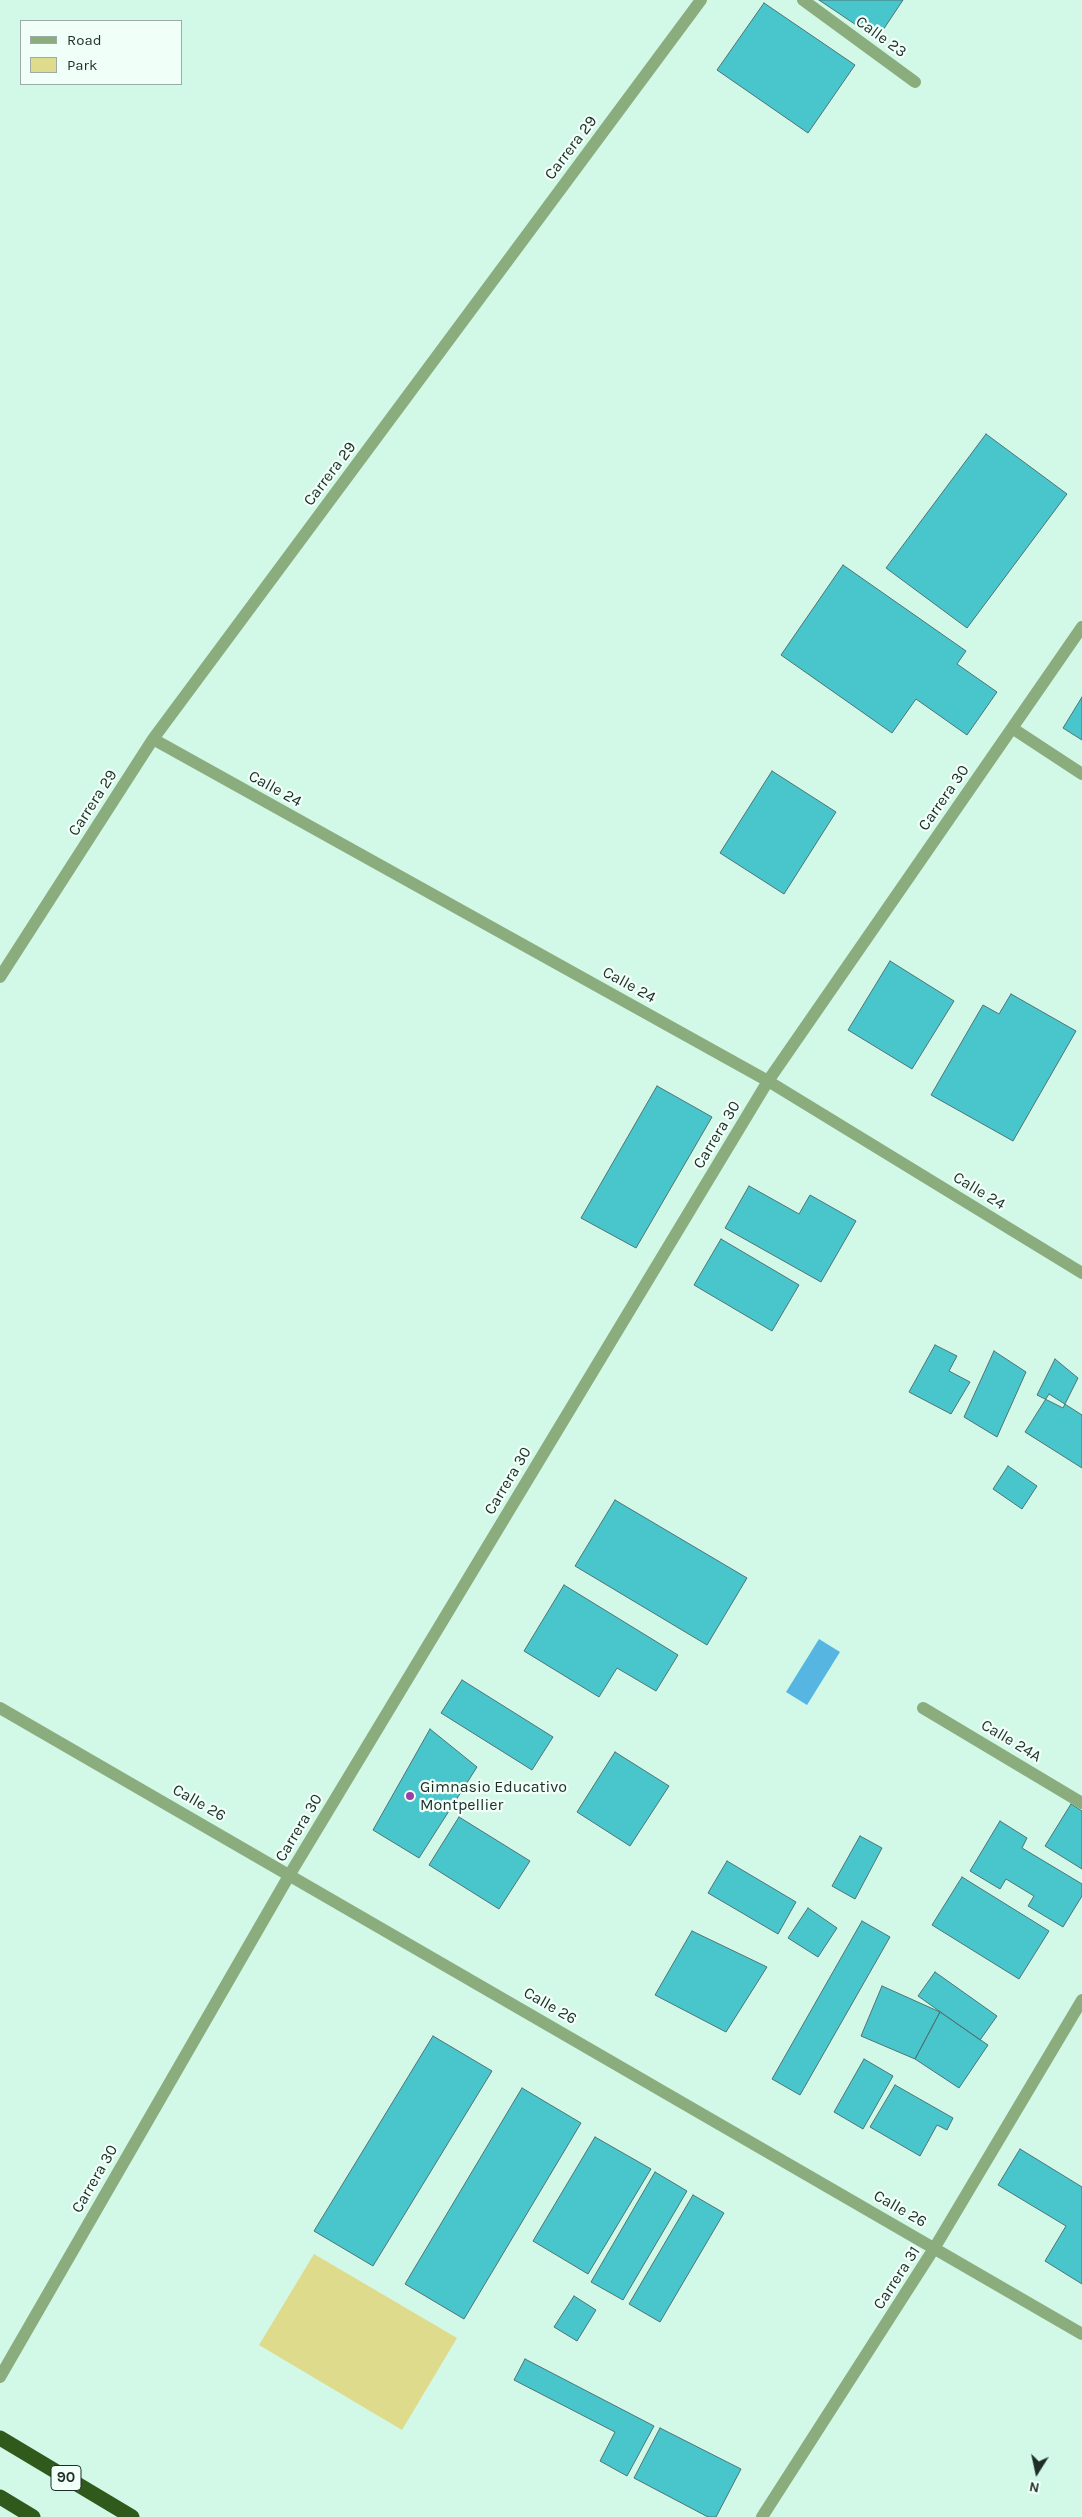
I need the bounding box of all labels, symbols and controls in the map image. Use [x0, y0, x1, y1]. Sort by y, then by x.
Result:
street label: Calle 23 [852, 12, 910, 62]
legend [20, 20, 182, 85]
text: Road [67, 31, 102, 49]
text: Park [67, 56, 97, 74]
street label: Carrera 29 [541, 112, 601, 184]
street label: Carrera 29 [300, 438, 360, 510]
street label: Carrera 30 [914, 761, 974, 835]
street label: Carrera 29 [64, 766, 122, 840]
street label: Calle 24 [245, 767, 305, 811]
street label: Calle 24 [599, 963, 659, 1007]
street label: Carrera 30 [689, 1098, 745, 1172]
street label: Calle 24 [949, 1168, 1009, 1214]
street label: Carrera 30 [480, 1444, 536, 1518]
street label: Calle 24A [977, 1716, 1045, 1766]
place label: Gimnasio Educativo Montpellier [420, 1777, 567, 1815]
street label: Calle 26 [169, 1780, 229, 1826]
marker: Gimnasio Educativo Montpellier [404, 1790, 416, 1802]
street label: Carrera 30 [271, 1791, 327, 1865]
street label: Calle 26 [520, 1983, 580, 2029]
street label: Carrera 30 [68, 2141, 122, 2217]
street label: Calle 26 [870, 2186, 930, 2232]
street label: Carrera 31 [869, 2243, 925, 2313]
north arrow [1012, 2447, 1062, 2497]
road number: 90 [51, 2466, 81, 2490]
text: N [1028, 2478, 1041, 2497]

